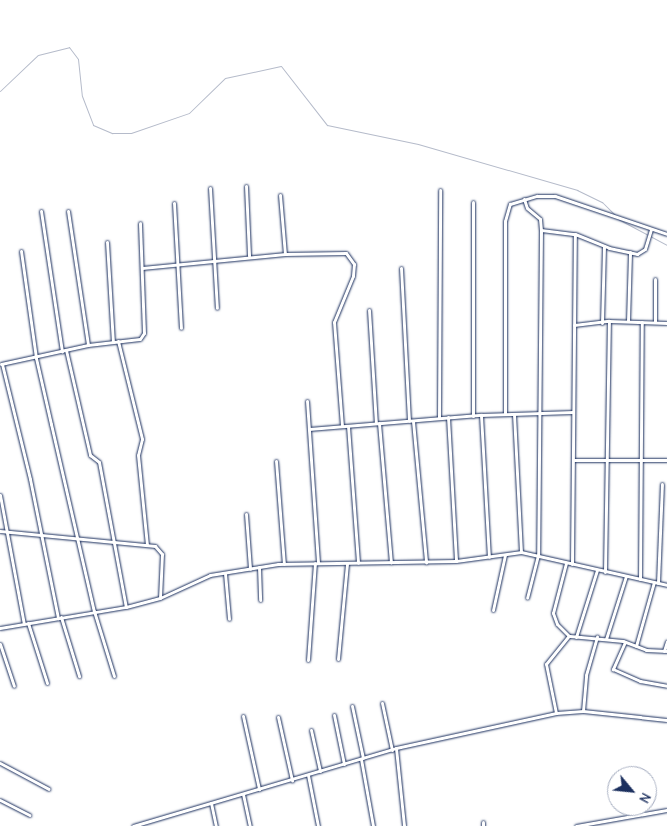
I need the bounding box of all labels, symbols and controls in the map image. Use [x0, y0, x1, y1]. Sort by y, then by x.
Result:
north arrow [607, 766, 657, 816]
text: N [635, 790, 654, 806]

